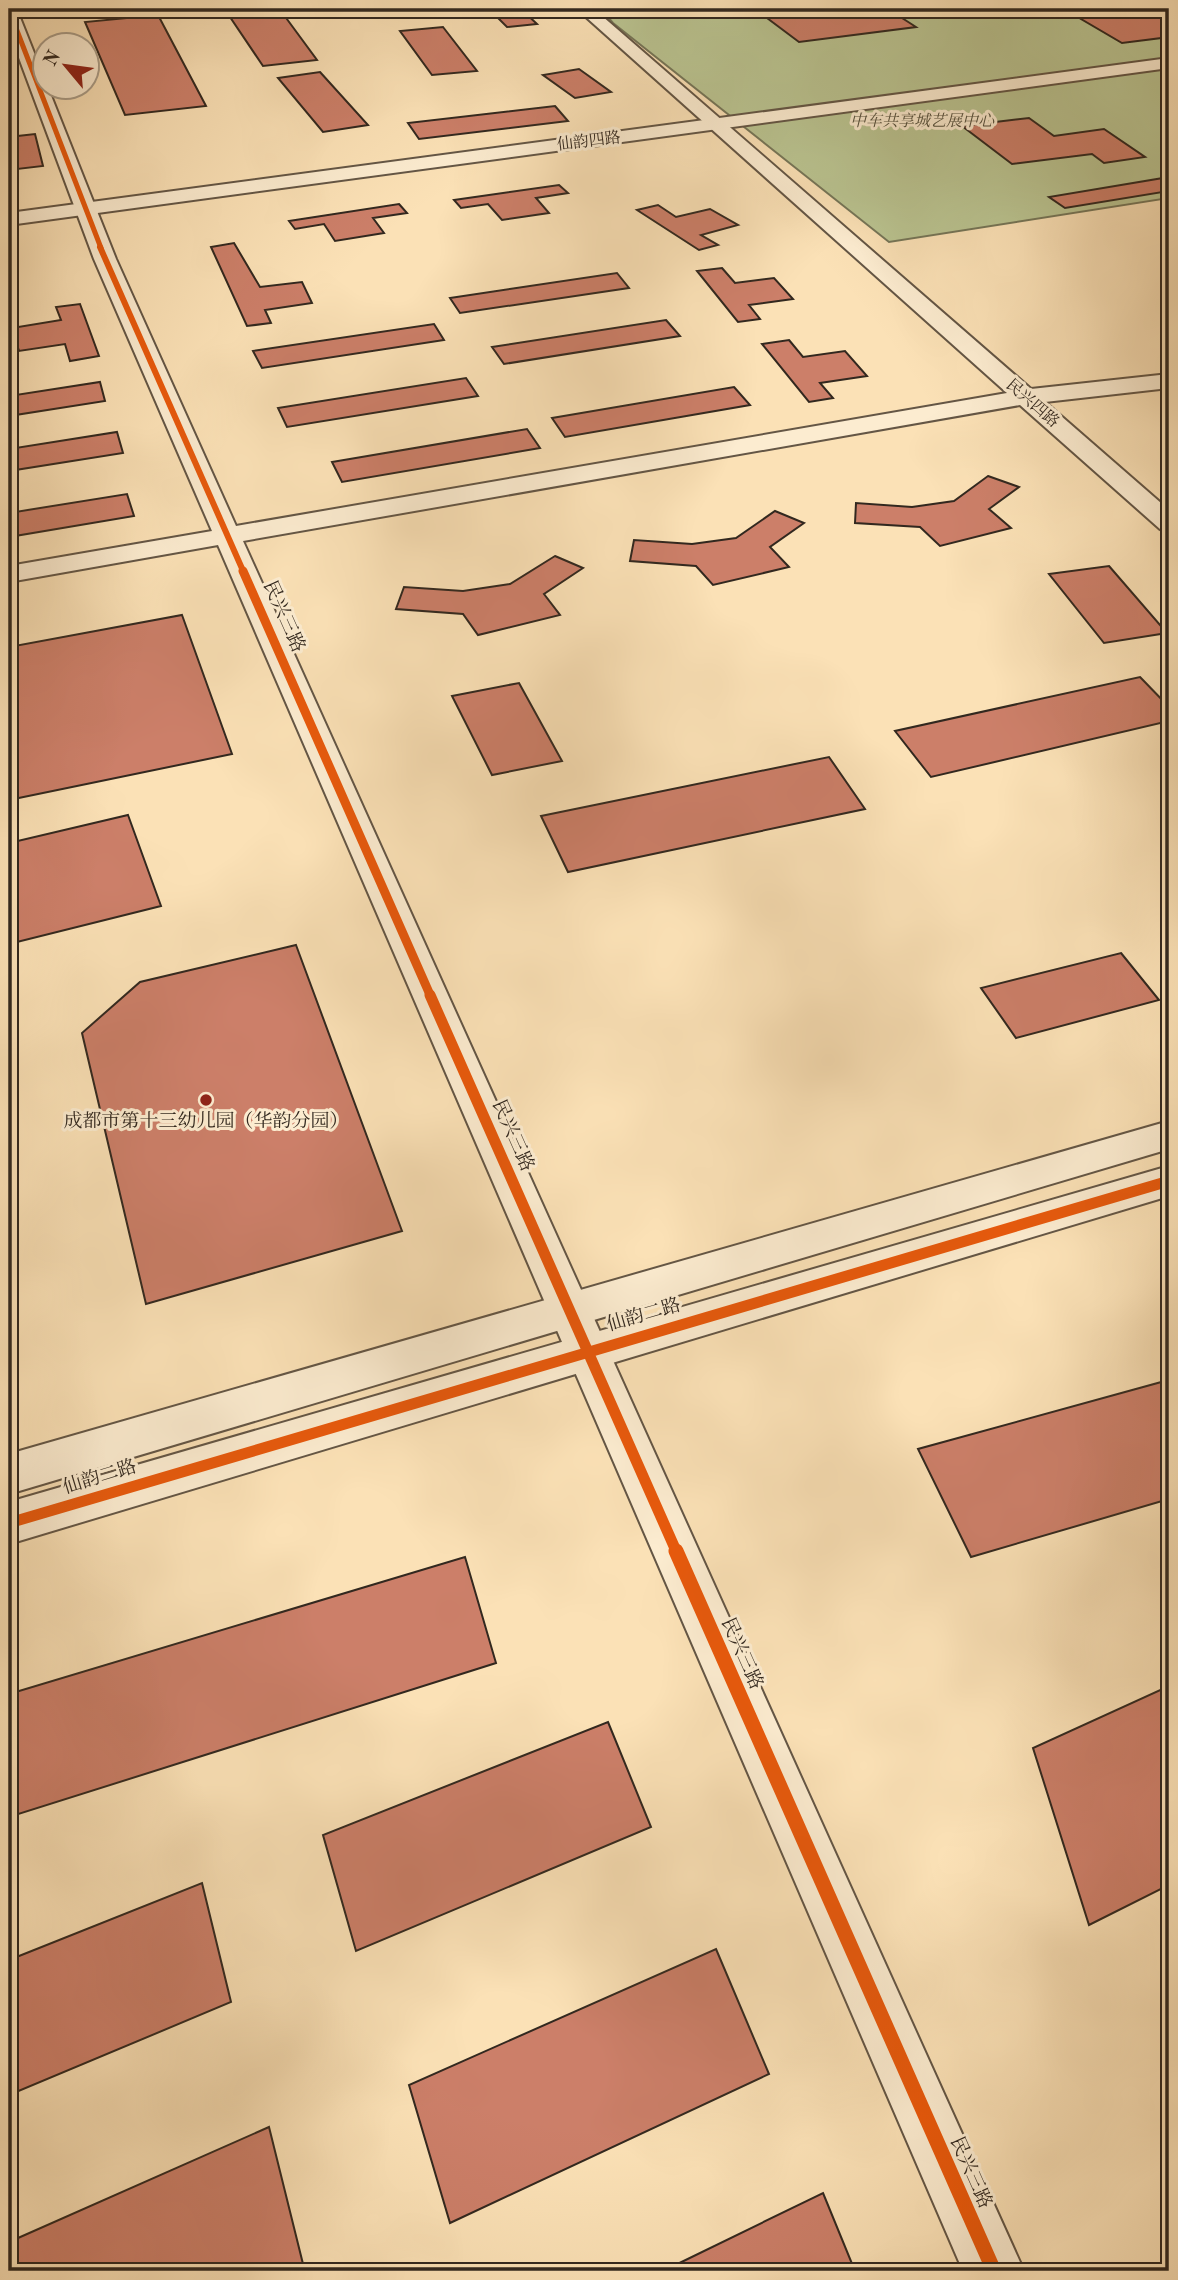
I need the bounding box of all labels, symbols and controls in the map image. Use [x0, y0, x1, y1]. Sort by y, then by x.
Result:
north arrow [32, 32, 102, 102]
text: N [41, 48, 65, 70]
park label: 中车共享城艺展中心 [850, 112, 995, 130]
street label: 仙韵四路 [556, 128, 622, 154]
street label: 民兴四路 [1003, 375, 1063, 431]
street label: 民兴三路 [259, 578, 309, 656]
marker: 成都市第十三幼儿园（华韵分园） [198, 1092, 214, 1108]
street label: 民兴三路 [488, 1097, 538, 1175]
place label: 成都市第十三幼儿园（华韵分园） [63, 1110, 349, 1132]
street label: 仙韵二路 [604, 1294, 683, 1336]
street label: 仙韵二路 [60, 1456, 139, 1498]
street label: 民兴三路 [717, 1615, 767, 1693]
street label: 民兴三路 [946, 2134, 996, 2212]

